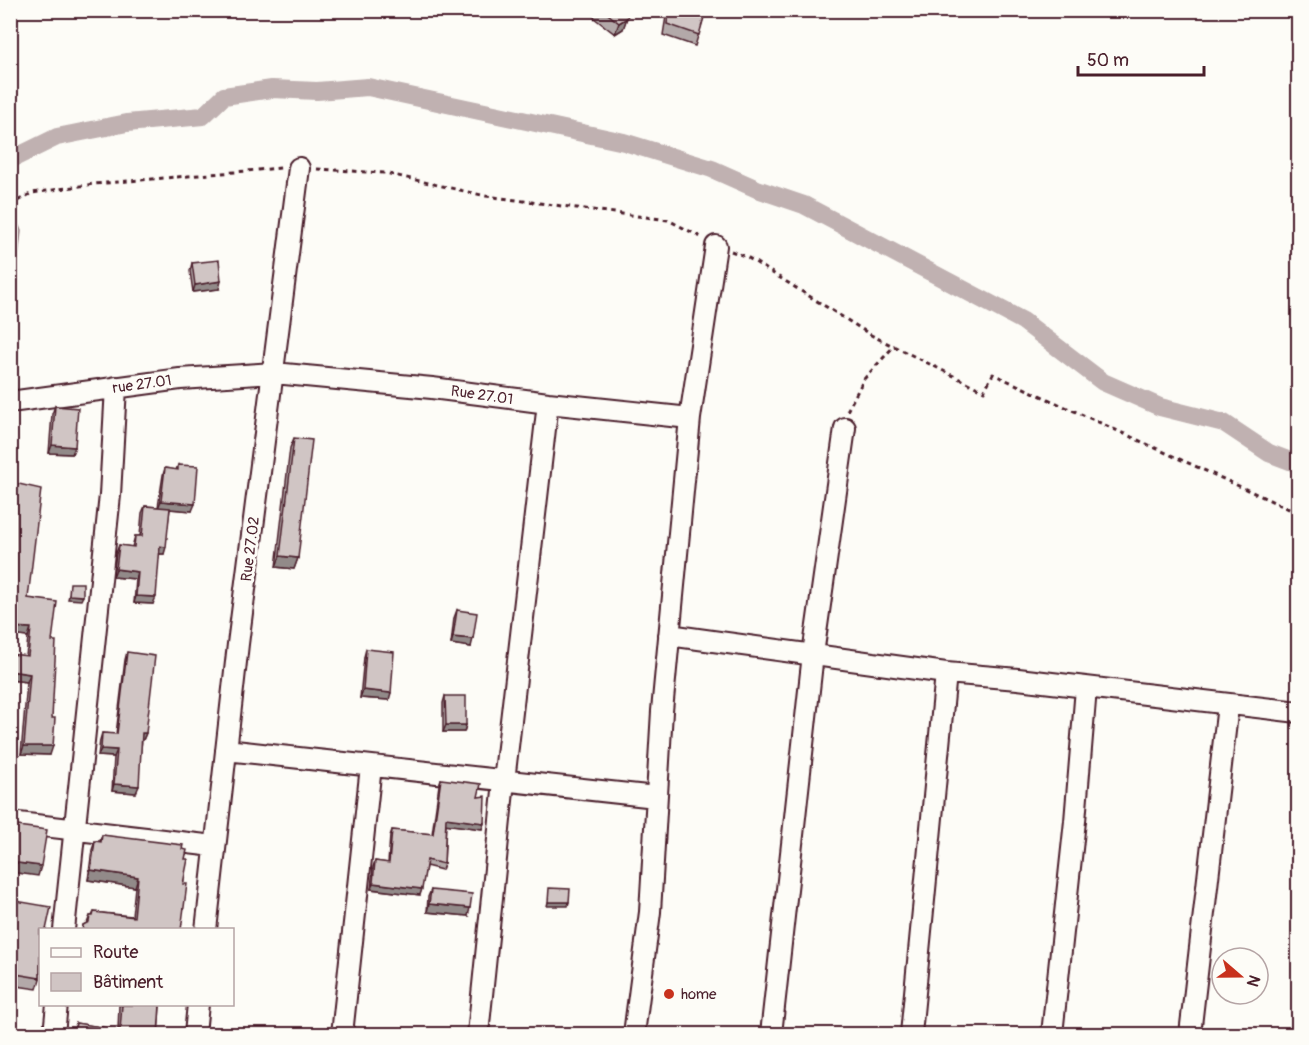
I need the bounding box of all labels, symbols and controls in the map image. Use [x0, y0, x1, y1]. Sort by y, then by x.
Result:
scale bar [1078, 39, 1204, 77]
text: 50 m [1087, 49, 1129, 72]
street label: rue 27.01 [111, 371, 173, 398]
street label: Rue 27.01 [450, 382, 514, 409]
street label: Rue 27.02 [237, 516, 264, 583]
legend [39, 928, 234, 1006]
text: Route [93, 941, 138, 964]
north arrow [1210, 946, 1270, 1006]
text: Bâtiment [93, 971, 164, 994]
text: N [1242, 972, 1264, 989]
place label: home [681, 985, 717, 1004]
marker: home [662, 987, 676, 1001]

